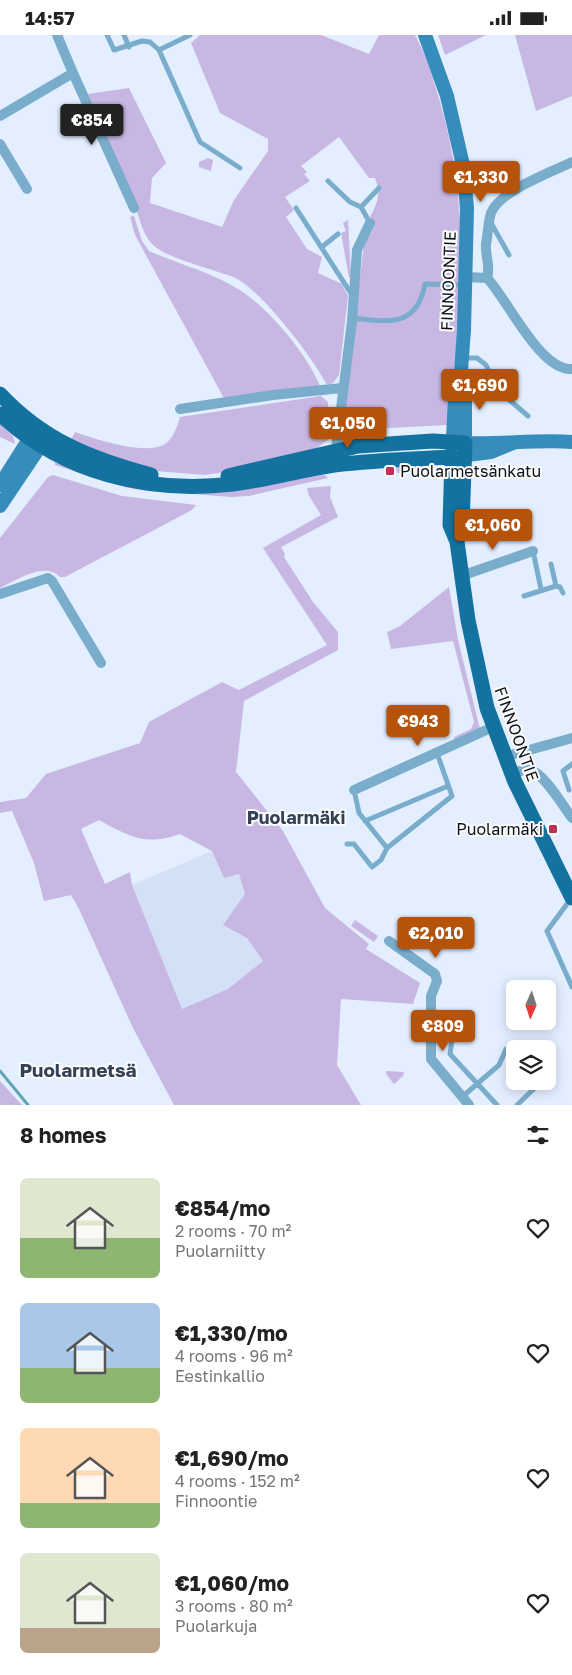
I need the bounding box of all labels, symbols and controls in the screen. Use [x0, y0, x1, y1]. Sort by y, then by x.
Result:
text: 14:57 [25, 6, 75, 29]
pin: €854 [62, 103, 122, 146]
text: €854 [71, 110, 113, 130]
pin: €1,330 [440, 161, 522, 203]
text: €1,330 [454, 167, 508, 187]
street label: FINNOONTIE [436, 231, 460, 331]
pin: €1,690 [439, 369, 521, 411]
text: €1,690 [452, 375, 508, 395]
pin: €1,050 [307, 407, 389, 449]
text: €1,050 [320, 413, 376, 433]
place label: Puolarmetsänkatu [400, 461, 541, 481]
marker: Puolarmetsänkatu [384, 465, 396, 477]
pin: €1,060 [452, 509, 534, 551]
text: €1,060 [465, 515, 521, 535]
street label: FINNOONTIE [491, 684, 543, 784]
pin: €943 [388, 705, 448, 747]
text: €943 [397, 711, 439, 731]
district label: Puolarmäki [247, 806, 345, 828]
place label: Puolarmäki [456, 819, 543, 839]
marker: Puolarmäki [547, 823, 559, 835]
pin: €2,010 [395, 917, 477, 959]
text: €2,010 [408, 923, 464, 943]
north arrow [506, 980, 556, 1030]
map controls [506, 980, 556, 1090]
pin: €809 [413, 1009, 473, 1052]
text: €809 [422, 1016, 464, 1036]
button: layers [506, 1040, 556, 1090]
district label: Puolarmetsä [19, 1058, 137, 1081]
icon: filters [524, 1121, 552, 1149]
text: 8 homes [20, 1122, 107, 1148]
text: €854/mo [175, 1195, 270, 1221]
icon: home [60, 1198, 120, 1258]
icon: heart [524, 1214, 552, 1242]
text: 2 rooms · 70 m² [175, 1221, 291, 1241]
text: Puolarniitty [175, 1241, 266, 1261]
text: €1,330/mo [175, 1320, 288, 1346]
icon: home [60, 1323, 120, 1383]
icon: heart [524, 1339, 552, 1367]
text: 4 rooms · 96 m² [175, 1346, 293, 1366]
text: Eestinkallio [175, 1366, 265, 1386]
text: €1,690/mo [175, 1445, 289, 1471]
icon: home [60, 1448, 120, 1508]
icon: heart [524, 1464, 552, 1492]
text: 4 rooms · 152 m² [175, 1471, 300, 1491]
text: Finnoontie [175, 1491, 257, 1511]
text: €1,060/mo [175, 1570, 289, 1596]
icon: home [60, 1573, 120, 1633]
icon: heart [524, 1589, 552, 1617]
text: 3 rooms · 80 m² [175, 1596, 293, 1616]
text: Puolarkuja [175, 1616, 257, 1636]

